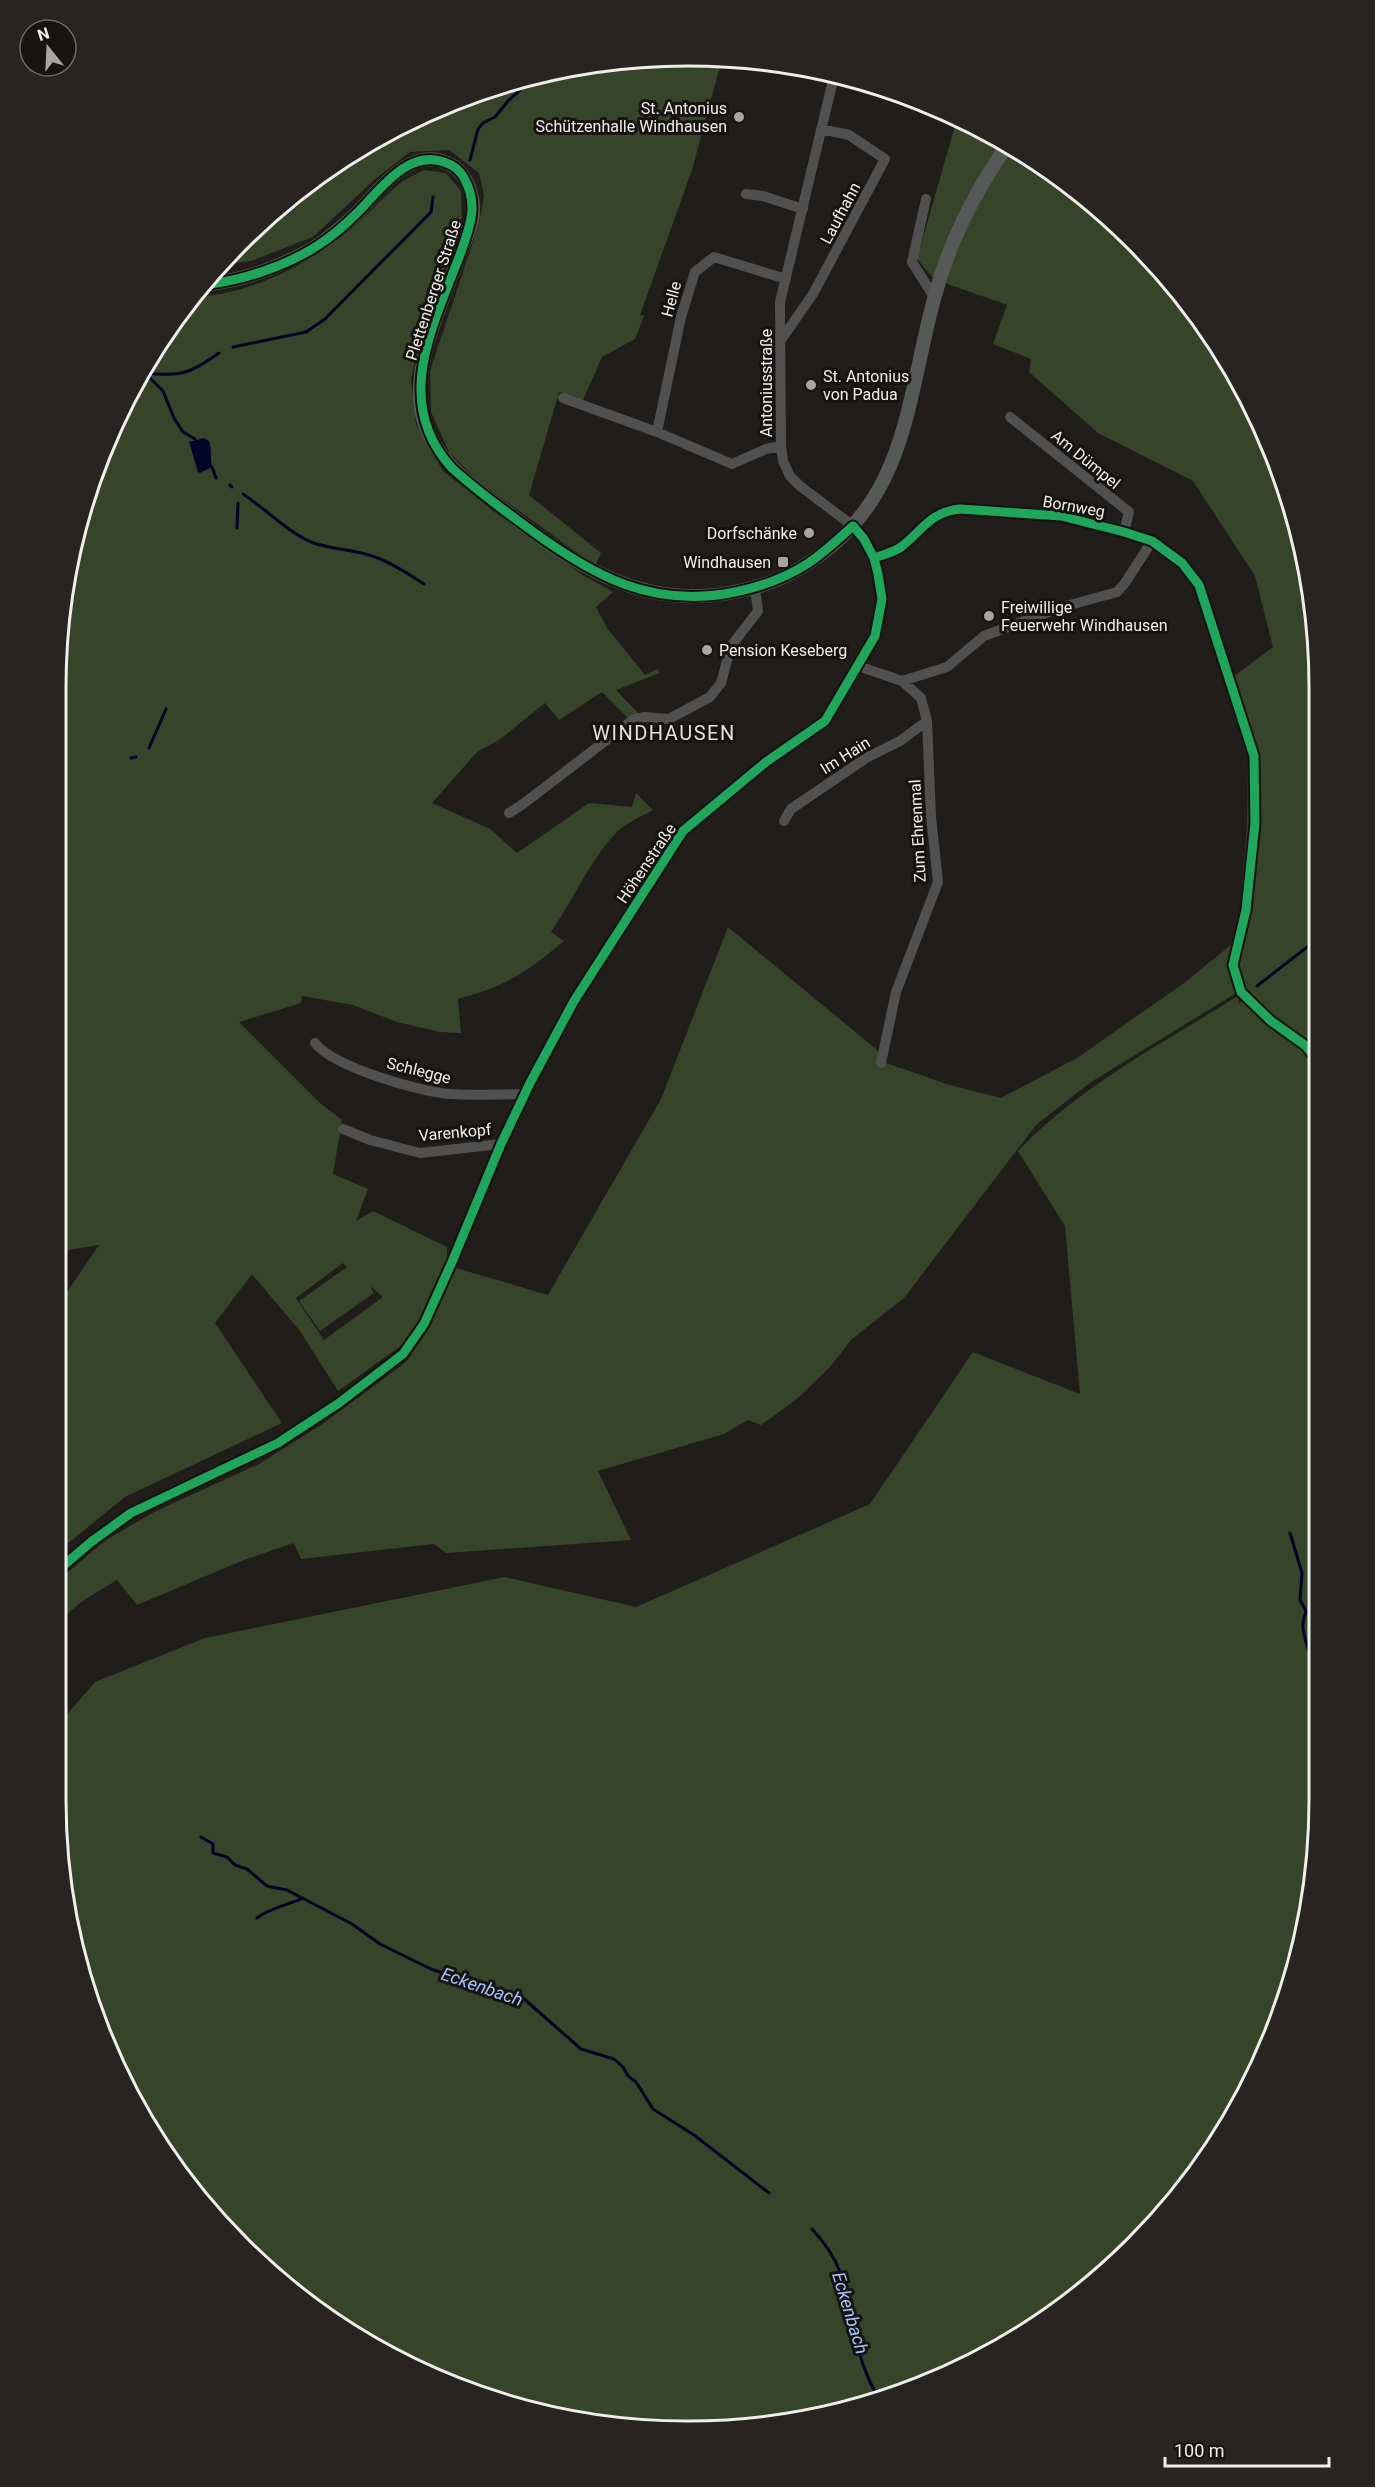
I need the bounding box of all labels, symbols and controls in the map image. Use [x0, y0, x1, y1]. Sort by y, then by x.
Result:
north arrow [18, 18, 78, 78]
text: N [35, 23, 52, 45]
place label: St. Antonius Schützenhalle Windhausen [536, 99, 727, 136]
marker: St. Antonius Schützenhalle Windhausen [732, 110, 746, 124]
street label: Laufhahn [816, 179, 865, 247]
street label: Plettenberger Straße [402, 218, 465, 363]
street label: Helle [658, 279, 685, 319]
street label: Antoniusstraße [757, 329, 776, 437]
place label: St. Antonius von Padua [823, 367, 909, 404]
marker: St. Antonius von Padua [804, 378, 818, 392]
street label: Am Dümpel [1047, 426, 1124, 493]
street label: Bornweg [1041, 492, 1107, 521]
place label: Dorfschänke [707, 524, 797, 543]
marker: Dorfschänke [802, 526, 816, 540]
place label: Windhausen [683, 553, 771, 572]
marker: Windhausen [776, 555, 790, 569]
place label: Freiwillige Feuerwehr Windhausen [1001, 598, 1168, 635]
marker: Freiwillige Feuerwehr Windhausen [982, 609, 996, 623]
place label: Pension Keseberg [719, 641, 847, 660]
marker: Pension Keseberg [700, 643, 714, 657]
district label: WINDHAUSEN [592, 721, 736, 745]
street label: Im Hain [817, 733, 874, 778]
street label: Zum Ehrenmal [905, 779, 930, 883]
street label: Höhenstraße [613, 820, 680, 907]
street label: Schlegge [385, 1053, 453, 1088]
street label: Varenkopf [418, 1120, 493, 1145]
water label: Eckenbach [439, 1963, 526, 2010]
water label: Eckenbach [828, 2269, 873, 2356]
scale bar [1165, 2430, 1328, 2468]
text: 100 m [1174, 2440, 1225, 2461]

